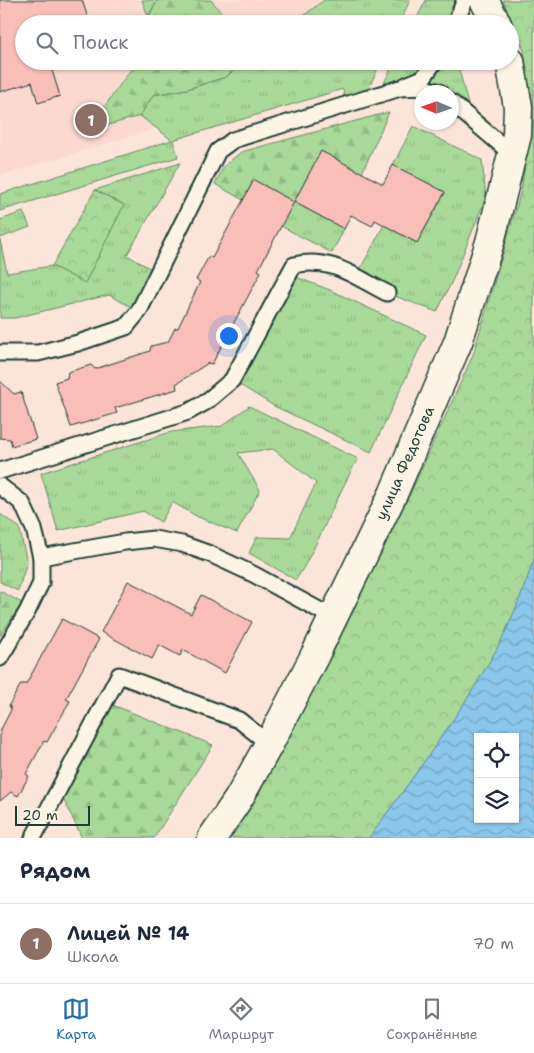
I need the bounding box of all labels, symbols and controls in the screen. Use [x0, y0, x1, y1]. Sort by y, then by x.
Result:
search box [15, 15, 519, 70]
icon: search [33, 29, 61, 57]
text: Поиск [73, 30, 128, 55]
north arrow [414, 85, 459, 130]
pin: 1 [75, 101, 107, 139]
your location [216, 323, 242, 349]
street label: улица Федотова [371, 402, 439, 523]
map controls [474, 733, 519, 823]
button: locate [474, 733, 519, 778]
button: layers [474, 778, 519, 823]
scale bar [15, 803, 90, 826]
text: 20 m [22, 806, 58, 824]
text: Рядом [20, 857, 90, 885]
text: Лицей № 14 [67, 921, 189, 946]
text: 1 [32, 933, 40, 954]
text: 70 m [473, 933, 514, 954]
text: Школа [67, 946, 119, 967]
tab: Карта [56, 995, 96, 1043]
tab: Маршрут [209, 995, 274, 1043]
tab: Сохранённые [386, 995, 478, 1043]

